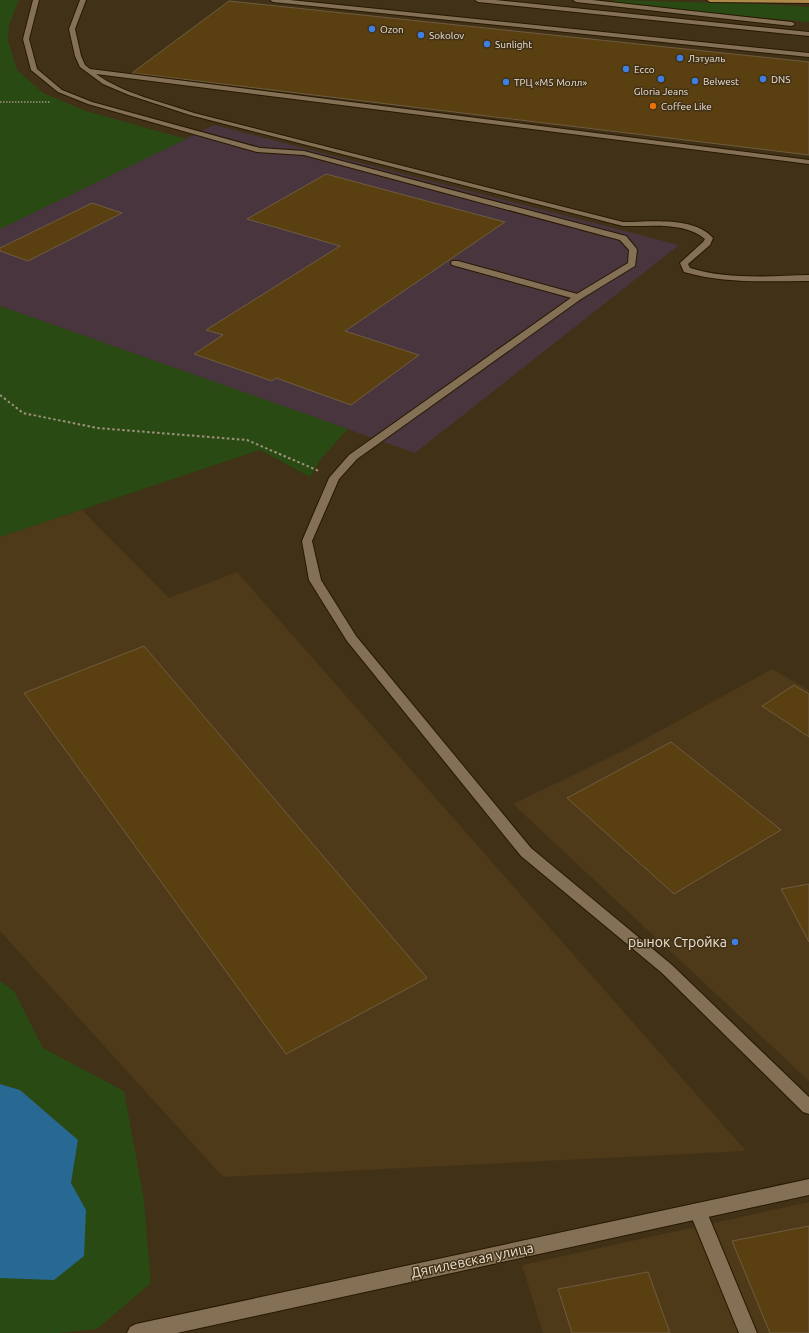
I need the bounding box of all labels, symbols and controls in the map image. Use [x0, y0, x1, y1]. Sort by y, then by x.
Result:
marker: Ozon [367, 24, 377, 34]
place label: Ozon [380, 24, 404, 35]
marker: Sokolov [416, 30, 426, 40]
place label: Sokolov [429, 30, 464, 41]
marker: Sunlight [482, 39, 492, 49]
place label: Sunlight [495, 39, 532, 50]
marker: Лэтуаль [675, 53, 685, 63]
place label: Лэтуаль [688, 53, 725, 64]
marker: Ecco [621, 64, 631, 74]
place label: Ecco [634, 64, 655, 75]
marker: Gloria Jeans [656, 74, 666, 84]
marker: DNS [758, 74, 768, 84]
place label: DNS [771, 74, 790, 85]
marker: Belwest [690, 76, 700, 86]
place label: Belwest [703, 76, 739, 87]
marker: ТРЦ «М5 Молл» [501, 77, 511, 87]
place label: ТРЦ «М5 Молл» [514, 77, 587, 88]
place label: Gloria Jeans [634, 86, 688, 97]
marker: Coffee Like [648, 101, 658, 111]
place label: Coffee Like [661, 101, 712, 112]
place label: рынок Стройка [628, 934, 727, 950]
marker: рынок Стройка [730, 937, 740, 947]
street label: Дягилевская улица [409, 1239, 535, 1281]

